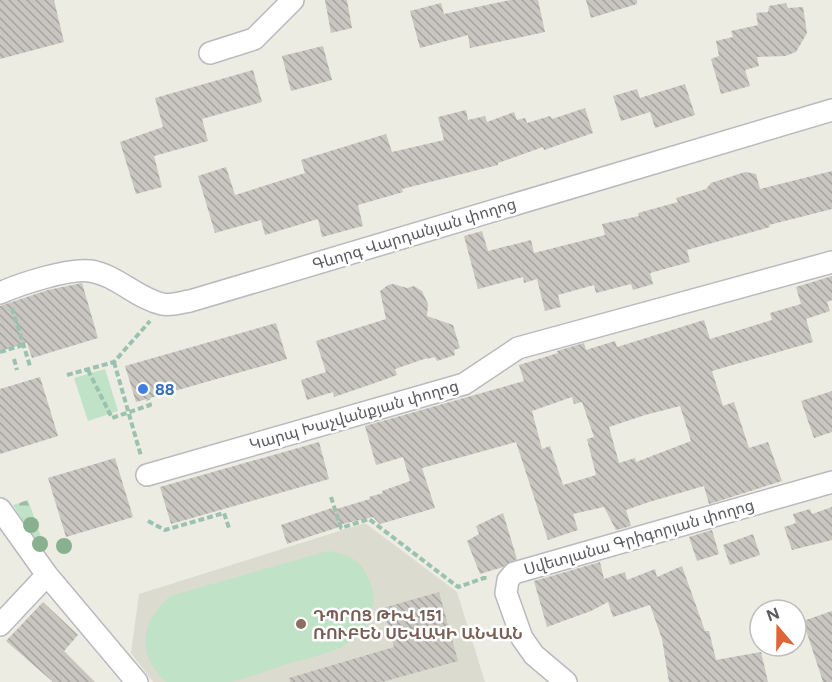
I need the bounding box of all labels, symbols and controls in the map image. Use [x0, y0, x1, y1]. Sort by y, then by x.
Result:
street label: Գևորգ Վարդանյան փողոց [310, 194, 518, 274]
street label: Կարպ Խաչվանքյան փողոց [247, 376, 461, 454]
place label: 88 [155, 380, 175, 399]
marker: 88 [136, 382, 150, 396]
street label: Սվետլանա Գրիգորյան փողոց [522, 495, 756, 579]
north arrow [748, 598, 808, 658]
text: N [764, 603, 782, 625]
place label: ԴՊՐՈՑ ԹԻՎ 151 ՌՈՒԲԵՆ ՍԵՎԱԿԻ ԱՆՎԱՆ [313, 606, 523, 643]
marker: ԴՊՐՈՑ ԹԻՎ 151 ՌՈՒԲԵՆ ՍԵՎԱԿԻ ԱՆՎԱՆ [294, 617, 308, 631]

